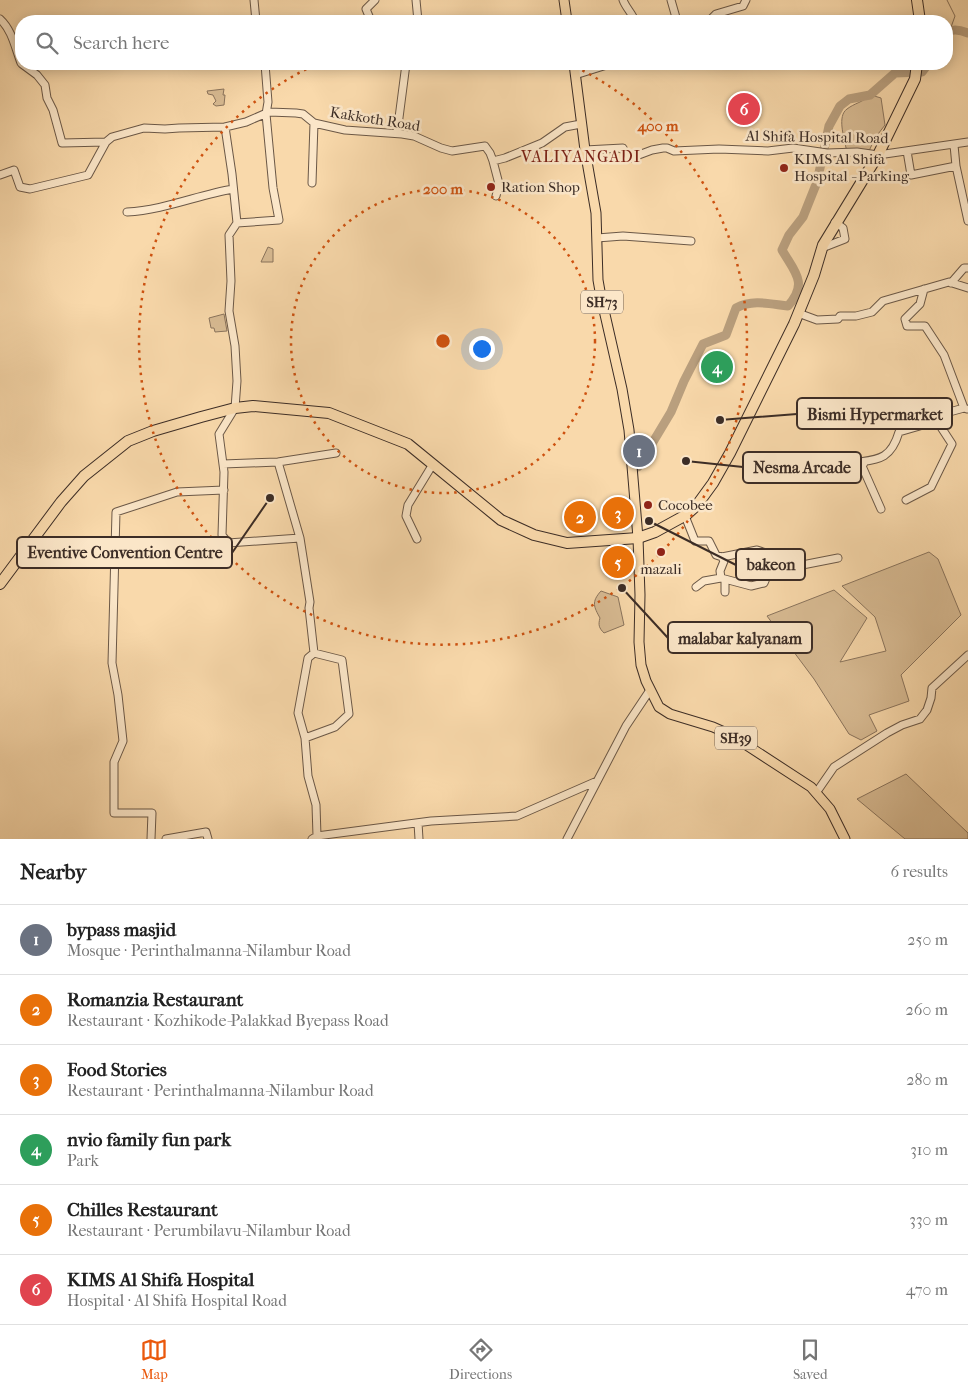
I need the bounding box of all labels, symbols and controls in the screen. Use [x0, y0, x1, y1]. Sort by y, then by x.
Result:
search box [15, 15, 953, 70]
icon: search [33, 29, 61, 57]
text: Search here [73, 32, 169, 54]
pin: 6 [728, 90, 760, 128]
street label: Kakkoth Road [329, 103, 422, 135]
text: 400 m [636, 117, 679, 135]
street label: Al Shifa Hospital Road [744, 127, 890, 147]
district label: VALIYANGADI [520, 147, 641, 166]
place label: KIMS Al Shifa Hospital - Parking [794, 150, 910, 185]
marker: KIMS Al Shifa Hospital - Parking [778, 162, 790, 174]
place label: Ration Shop [501, 178, 580, 196]
text: 200 m [423, 180, 463, 198]
marker: Ration Shop [485, 181, 497, 193]
road number: SH73 [581, 290, 623, 314]
centre of rings [434, 332, 452, 350]
your location [469, 336, 495, 362]
pin: 4 [701, 348, 733, 386]
callout: Bismi Hypermarket [797, 398, 952, 429]
text: Bismi Hypermarket [807, 405, 943, 425]
pin: 1 [623, 432, 655, 470]
callout: Nesma Arcade [743, 452, 861, 483]
text: Nesma Arcade [753, 458, 851, 477]
pin: 3 [602, 494, 634, 532]
place label: Cocobee [658, 496, 713, 514]
pin: 2 [564, 498, 596, 536]
marker: Cocobee [642, 499, 654, 511]
callout: Eventive Convention Centre [17, 537, 232, 568]
text: Eventive Convention Centre [27, 543, 223, 562]
pin: 5 [602, 543, 634, 581]
marker: mazali [655, 546, 667, 558]
callout: bakeon [736, 549, 805, 580]
text: bakeon [746, 555, 796, 574]
place label: mazali [640, 560, 682, 578]
callout: malabar kalyanam [668, 622, 812, 653]
text: malabar kalyanam [677, 629, 803, 649]
road number: SH39 [715, 726, 757, 750]
text: Nearby [20, 860, 86, 884]
text: 6 results [890, 862, 948, 881]
text: bypass masjid [67, 919, 176, 941]
text: 1 [33, 930, 39, 949]
text: 250 m [907, 930, 948, 949]
text: Mosque · Perinthalmanna-Nilambur Road [67, 941, 351, 960]
text: Romanzia Restaurant [67, 989, 243, 1011]
text: 2 [32, 1000, 40, 1019]
text: 260 m [906, 1000, 948, 1019]
text: Restaurant · Kozhikode-Palakkad Byepass Road [67, 1011, 389, 1030]
text: Food Stories [67, 1059, 167, 1081]
text: 3 [33, 1070, 39, 1089]
text: 280 m [906, 1070, 948, 1089]
text: Restaurant · Perinthalmanna-Nilambur Road [67, 1081, 374, 1100]
text: nvio family fun park [67, 1129, 231, 1151]
text: 4 [31, 1140, 41, 1159]
text: 310 m [910, 1140, 948, 1159]
text: Park [67, 1151, 99, 1170]
text: Chilles Restaurant [67, 1199, 218, 1221]
text: 5 [33, 1210, 39, 1229]
text: 330 m [909, 1210, 948, 1229]
text: Restaurant · Perumbilavu-Nilambur Road [67, 1221, 351, 1240]
text: KIMS Al Shifa Hospital [67, 1269, 254, 1291]
text: 6 [32, 1280, 40, 1299]
text: 470 m [906, 1280, 948, 1299]
text: Hospital · Al Shifa Hospital Road [67, 1291, 287, 1310]
tab: Map [140, 1336, 168, 1383]
tab: Directions [449, 1336, 512, 1383]
tab: Saved [793, 1336, 828, 1383]

